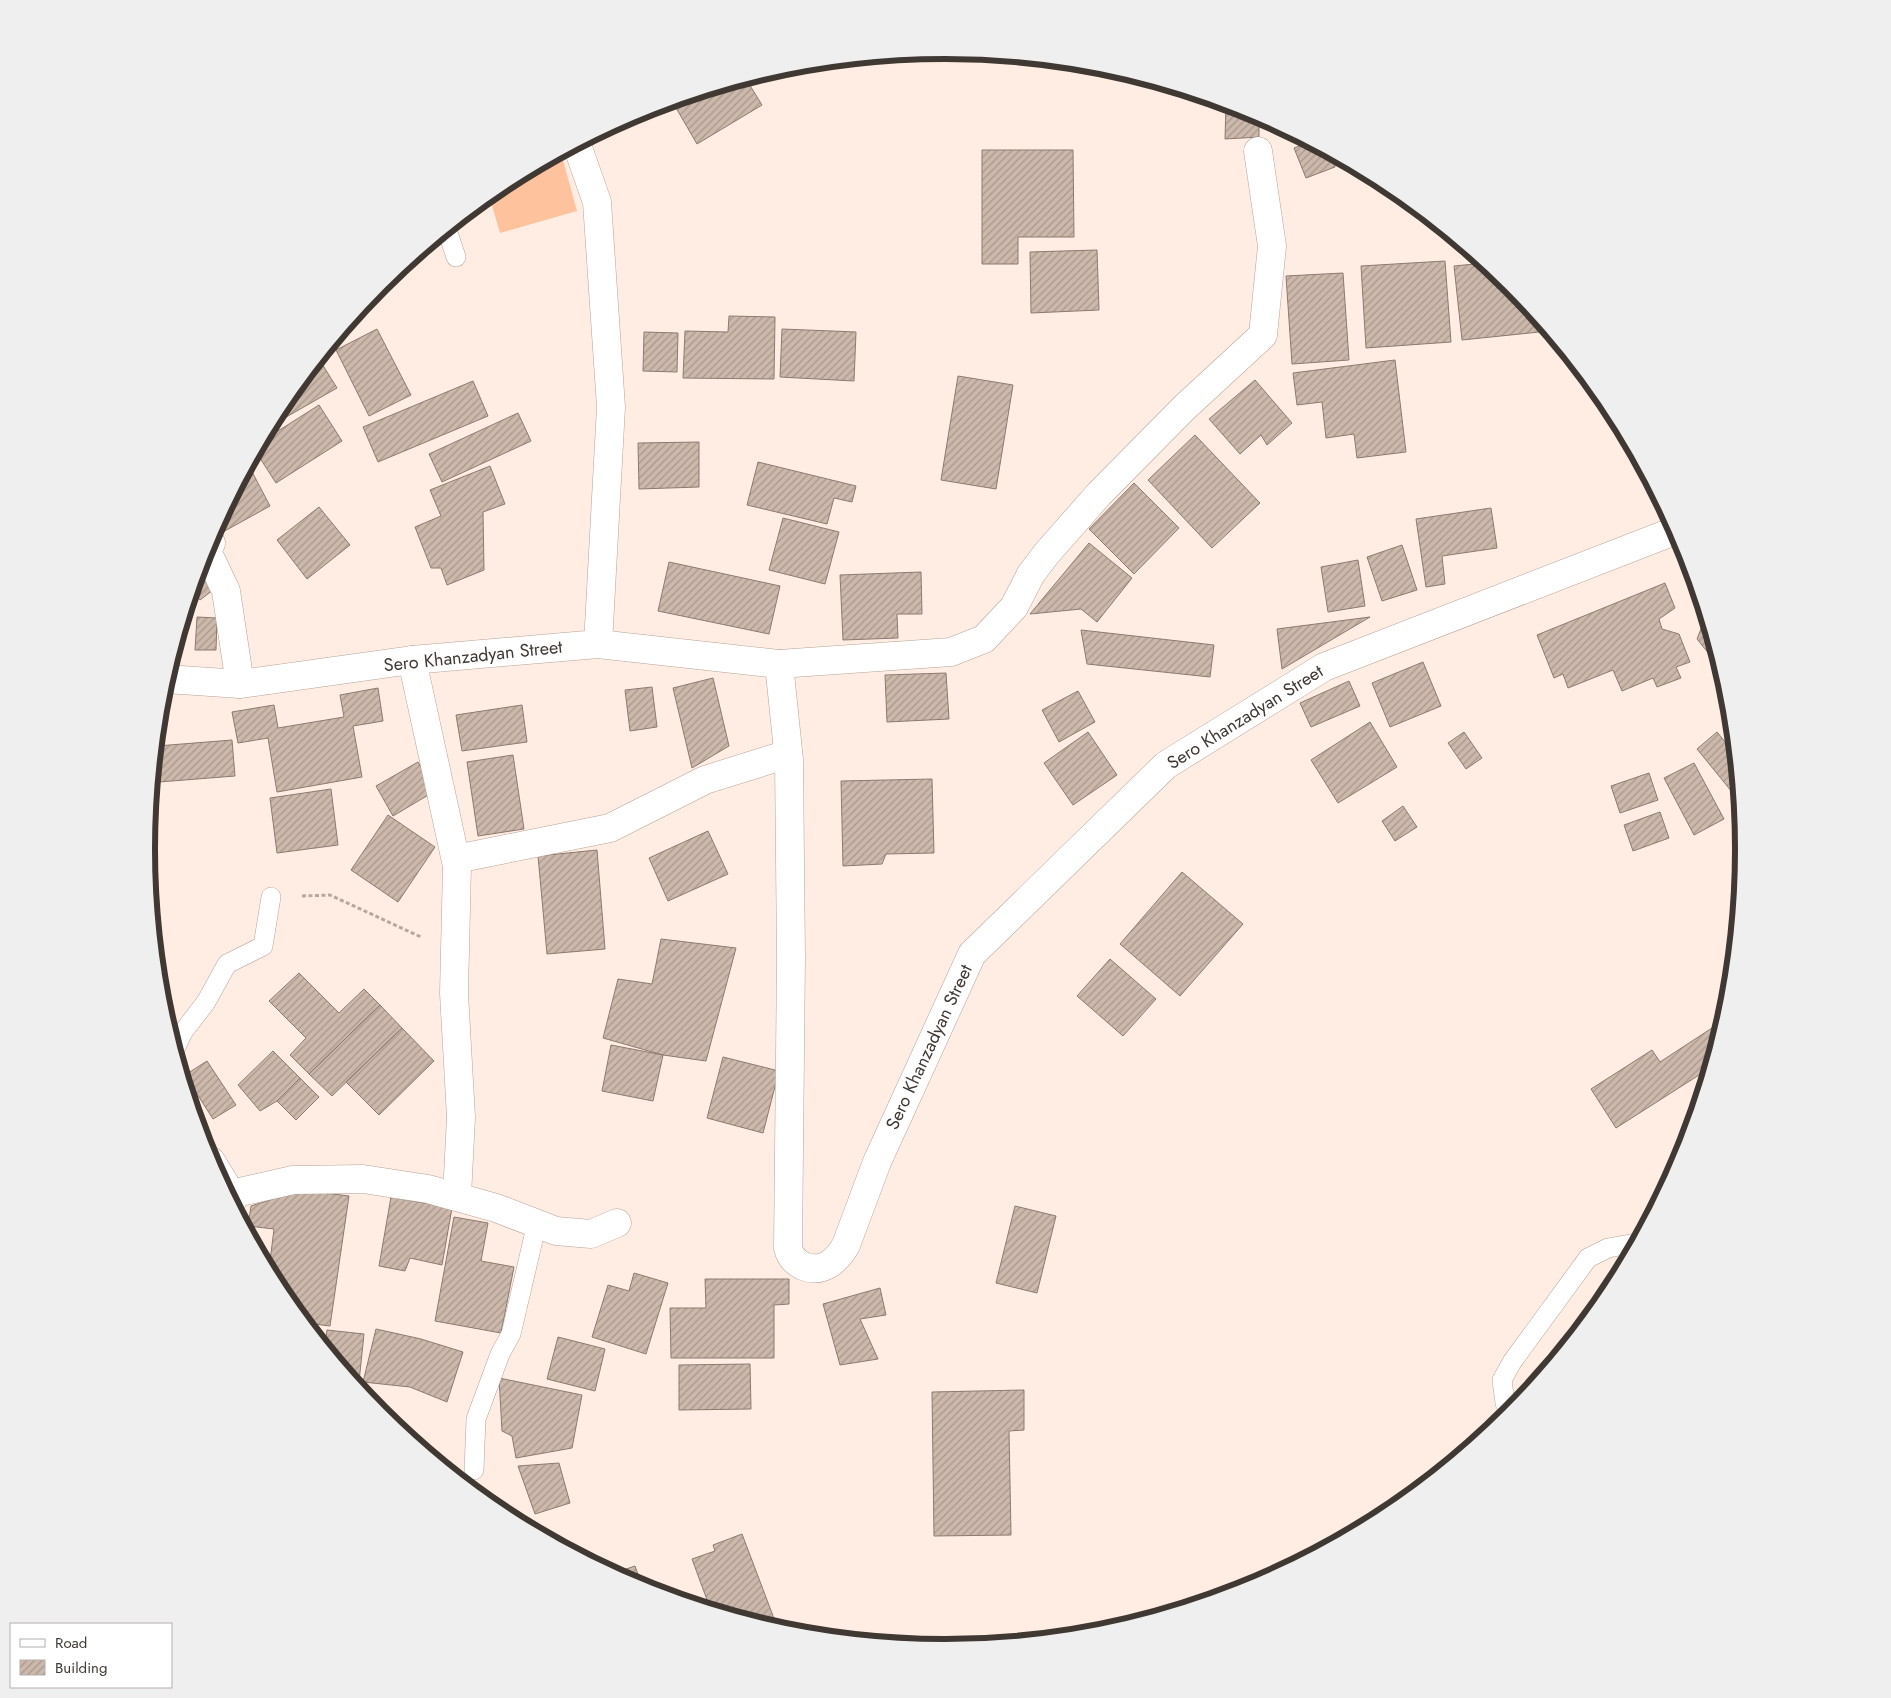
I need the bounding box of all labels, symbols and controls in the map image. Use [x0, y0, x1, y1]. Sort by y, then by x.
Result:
street label: Sero Khanzadyan Street [382, 634, 564, 678]
street label: Sero Khanzadyan Street [1162, 658, 1329, 776]
street label: Sero Khanzadyan Street [879, 960, 979, 1134]
legend [10, 1623, 172, 1688]
text: Road [55, 1632, 87, 1654]
text: Building [55, 1657, 107, 1679]

